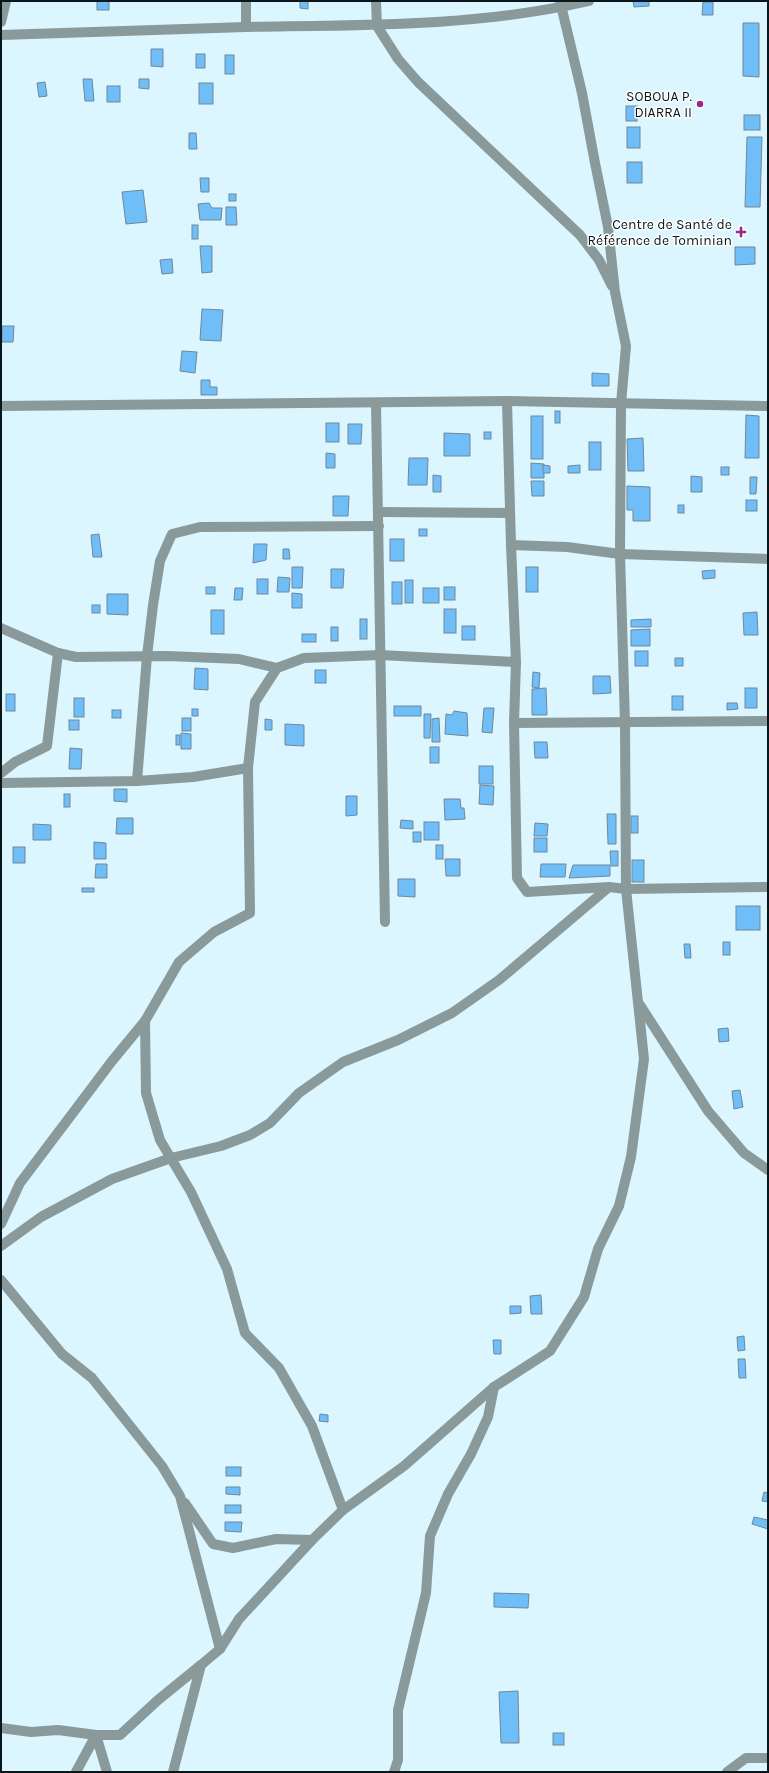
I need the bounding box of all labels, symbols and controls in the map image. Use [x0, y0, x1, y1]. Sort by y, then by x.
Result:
place label: SOBOUA P. DIARRA II [626, 88, 692, 121]
marker: SOBOUA P. DIARRA II [695, 99, 705, 109]
place label: Centre de Santé de Référence de Tominian [587, 216, 732, 249]
marker: Centre de Santé de Référence de Tominian [735, 226, 747, 238]

